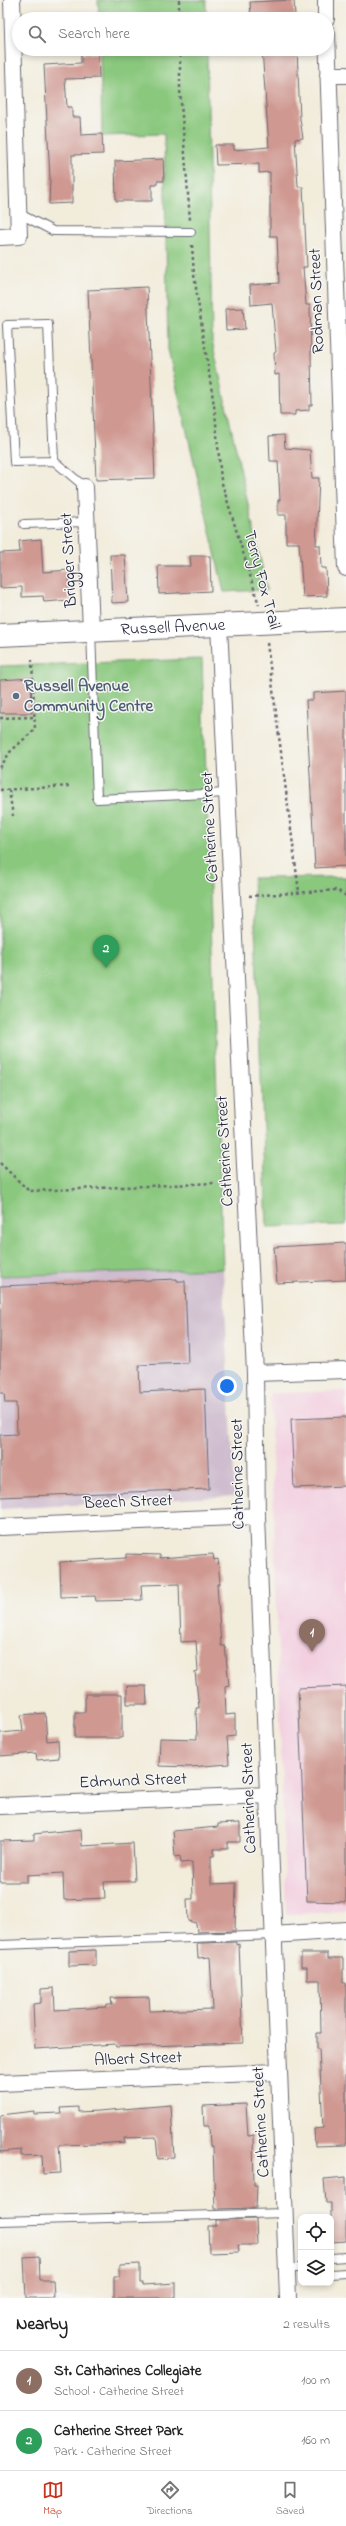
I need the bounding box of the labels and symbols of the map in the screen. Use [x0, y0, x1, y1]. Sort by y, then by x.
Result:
street label: Rodman Street [303, 247, 331, 354]
street label: Brigger Street [54, 511, 86, 609]
street label: Terry Fox Trail [236, 528, 287, 633]
street label: Russell Avenue [120, 612, 226, 642]
place label: Russell Avenue Community Centre [24, 674, 154, 721]
marker: Russell Avenue Community Centre [11, 691, 21, 701]
street label: Catherine Street [195, 770, 225, 883]
pin: 2 [93, 935, 119, 968]
street label: Catherine Street [210, 1094, 240, 1207]
your location [217, 1376, 237, 1396]
street label: Catherine Street [225, 1418, 251, 1530]
street label: Beech Street [82, 1488, 173, 1516]
pin: 1 [299, 1619, 325, 1652]
street label: Catherine Street [235, 1742, 263, 1854]
street label: Edmund Street [79, 1767, 188, 1795]
street label: Albert Street [94, 2045, 183, 2073]
street label: Catherine Street [246, 2065, 276, 2178]

